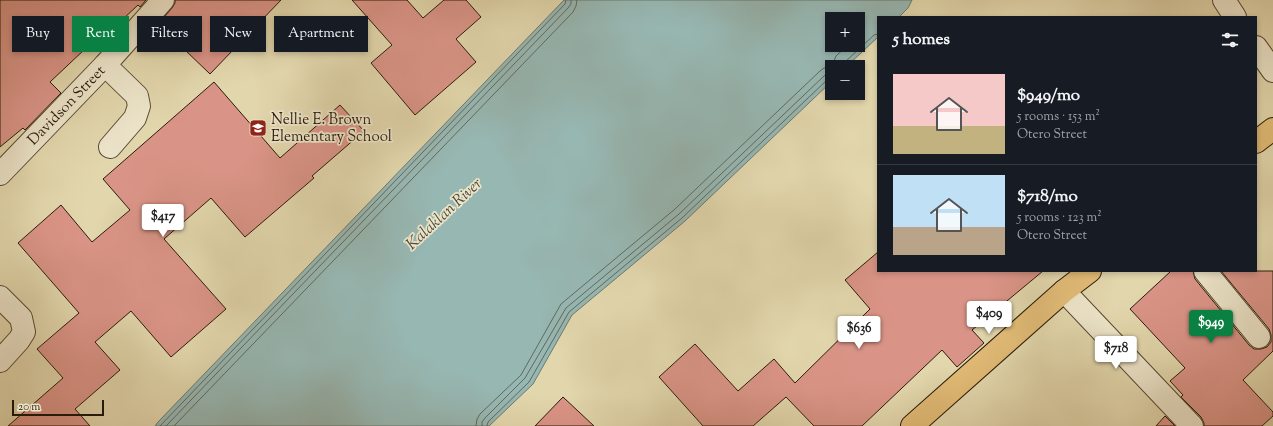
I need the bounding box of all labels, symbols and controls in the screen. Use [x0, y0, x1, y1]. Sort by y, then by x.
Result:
map controls [825, 12, 865, 100]
button: + [825, 12, 865, 52]
chip: Buy [12, 16, 64, 52]
chip: Rent [72, 16, 129, 52]
chip: Filters [137, 16, 202, 52]
chip: New [210, 16, 266, 52]
chip: Apartment [274, 16, 368, 52]
text: 5 homes [893, 28, 950, 52]
icon: filters [1219, 29, 1241, 51]
button: − [825, 60, 865, 100]
street label: Davidson Street [23, 61, 111, 151]
text: $949/mo [1017, 84, 1080, 108]
icon: home [925, 90, 973, 138]
text: 5 rooms · 153 m² [1017, 108, 1100, 126]
place label: Nellie E. Brown Elementary School [271, 110, 392, 148]
school or university icon: Nellie E. Brown Elementary School [248, 118, 268, 138]
text: Otero Street [1017, 126, 1087, 144]
water label: Kalaklan River [402, 173, 488, 256]
text: $718/mo [1017, 185, 1078, 209]
icon: home [925, 191, 973, 239]
pin: $417 [139, 204, 187, 238]
text: $417 [151, 208, 175, 226]
text: 5 rooms · 123 m² [1017, 209, 1102, 227]
text: Otero Street [1017, 227, 1087, 245]
pin: $409 [965, 301, 1013, 335]
text: $409 [976, 305, 1002, 323]
pin: $949 [1187, 310, 1235, 344]
text: $949 [1198, 314, 1224, 332]
pin: $636 [835, 316, 883, 350]
text: $636 [847, 320, 872, 338]
pin: $718 [1092, 336, 1140, 370]
text: $718 [1104, 340, 1128, 358]
scale bar [12, 398, 104, 417]
text: 20 m [18, 399, 40, 415]

